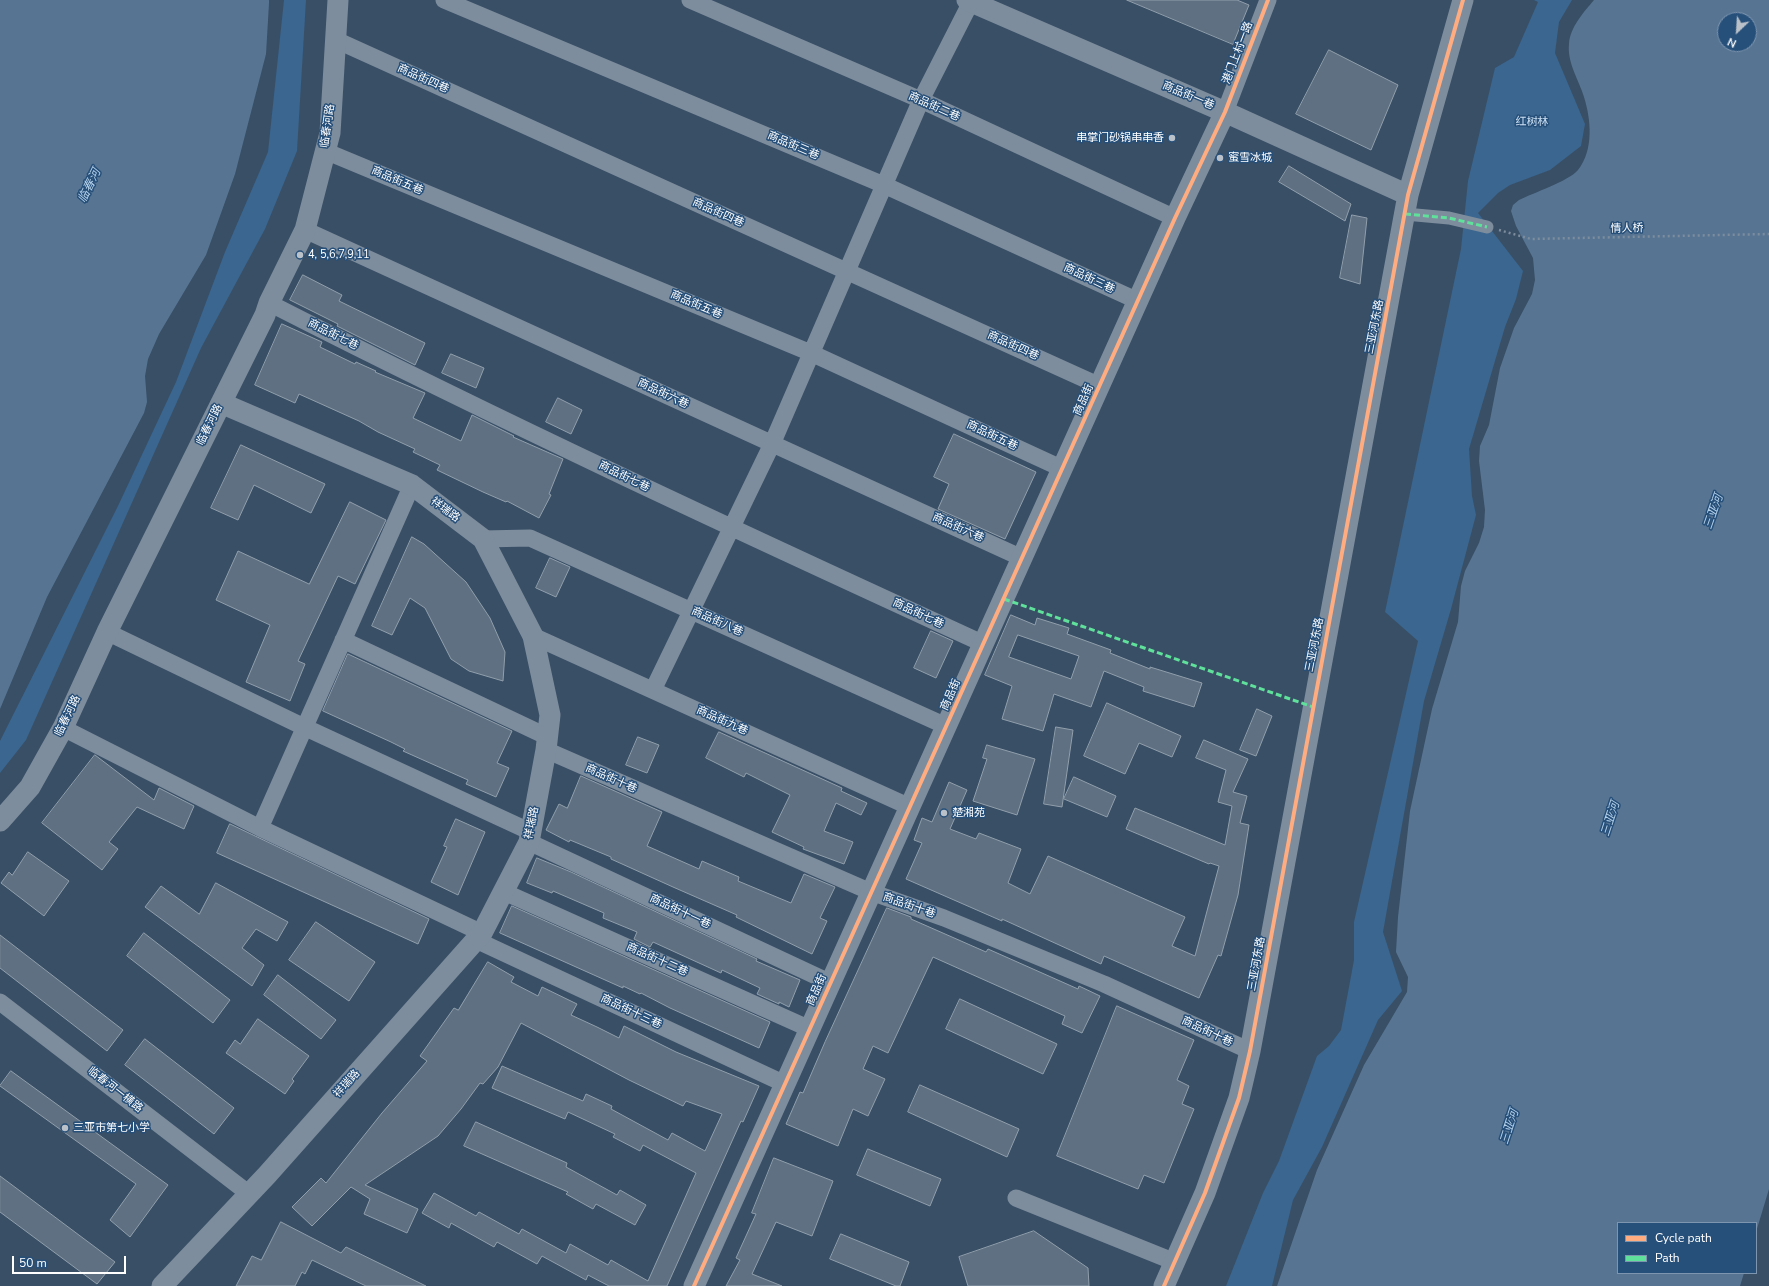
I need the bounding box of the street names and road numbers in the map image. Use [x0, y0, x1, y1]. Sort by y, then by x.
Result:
street label: 港门上村一路 [1220, 20, 1256, 86]
street label: 商品街四巷 [395, 62, 451, 96]
street label: 商品街一巷 [1160, 79, 1216, 113]
street label: 商品街二巷 [906, 90, 962, 124]
street label: 临春河路 [318, 103, 338, 149]
street label: 商品街三巷 [765, 129, 821, 163]
street label: 商品街五巷 [369, 164, 425, 198]
street label: 商品街四巷 [690, 196, 746, 230]
street label: 情人桥 [1610, 222, 1644, 236]
street label: 商品街三巷 [1061, 261, 1117, 297]
street label: 商品街五巷 [668, 288, 724, 322]
street label: 三亚河东路 [1363, 299, 1387, 355]
street label: 商品街七巷 [306, 317, 360, 353]
street label: 商品街四巷 [985, 329, 1041, 363]
street label: 商品街六巷 [635, 376, 691, 412]
street label: 商品街 [1071, 382, 1097, 418]
street label: 临春河路 [194, 402, 226, 448]
street label: 商品街五巷 [964, 418, 1020, 454]
street label: 商品街七巷 [596, 459, 652, 495]
street label: 祥瑞路 [428, 495, 462, 525]
street label: 商品街六巷 [930, 511, 986, 545]
street label: 商品街七巷 [890, 596, 946, 632]
street label: 商品街八巷 [689, 605, 745, 639]
street label: 三亚河东路 [1303, 617, 1327, 673]
street label: 商品街 [938, 677, 964, 713]
street label: 临春河路 [52, 693, 84, 739]
street label: 商品街九巷 [694, 704, 750, 738]
street label: 商品街十巷 [583, 762, 639, 796]
street label: 祥瑞路 [522, 805, 542, 841]
street label: 商品街十巷 [881, 891, 937, 921]
street label: 商品街十一巷 [647, 892, 713, 932]
street label: 三亚河东路 [1246, 936, 1268, 992]
street label: 商品街十二巷 [624, 941, 690, 979]
street label: 商品街 [804, 972, 830, 1008]
street label: 商品街十三巷 [598, 992, 664, 1032]
street label: 商品街十巷 [1179, 1014, 1235, 1050]
street label: 临春河一横路 [85, 1064, 145, 1116]
street label: 祥瑞路 [331, 1067, 363, 1101]

